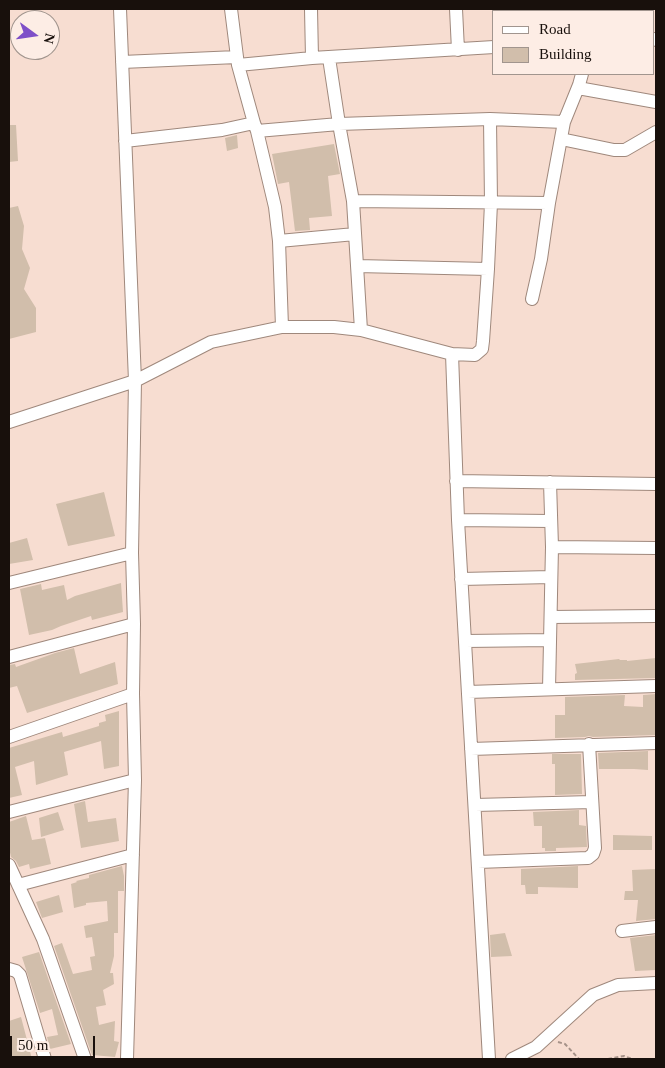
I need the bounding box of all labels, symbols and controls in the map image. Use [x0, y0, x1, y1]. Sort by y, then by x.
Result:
north arrow [10, 10, 60, 60]
legend [492, 10, 655, 75]
text: Road [539, 21, 571, 37]
text: N [41, 32, 58, 45]
text: Building [539, 46, 592, 62]
scale bar [12, 1026, 98, 1058]
text: 50 m [18, 1037, 48, 1053]

